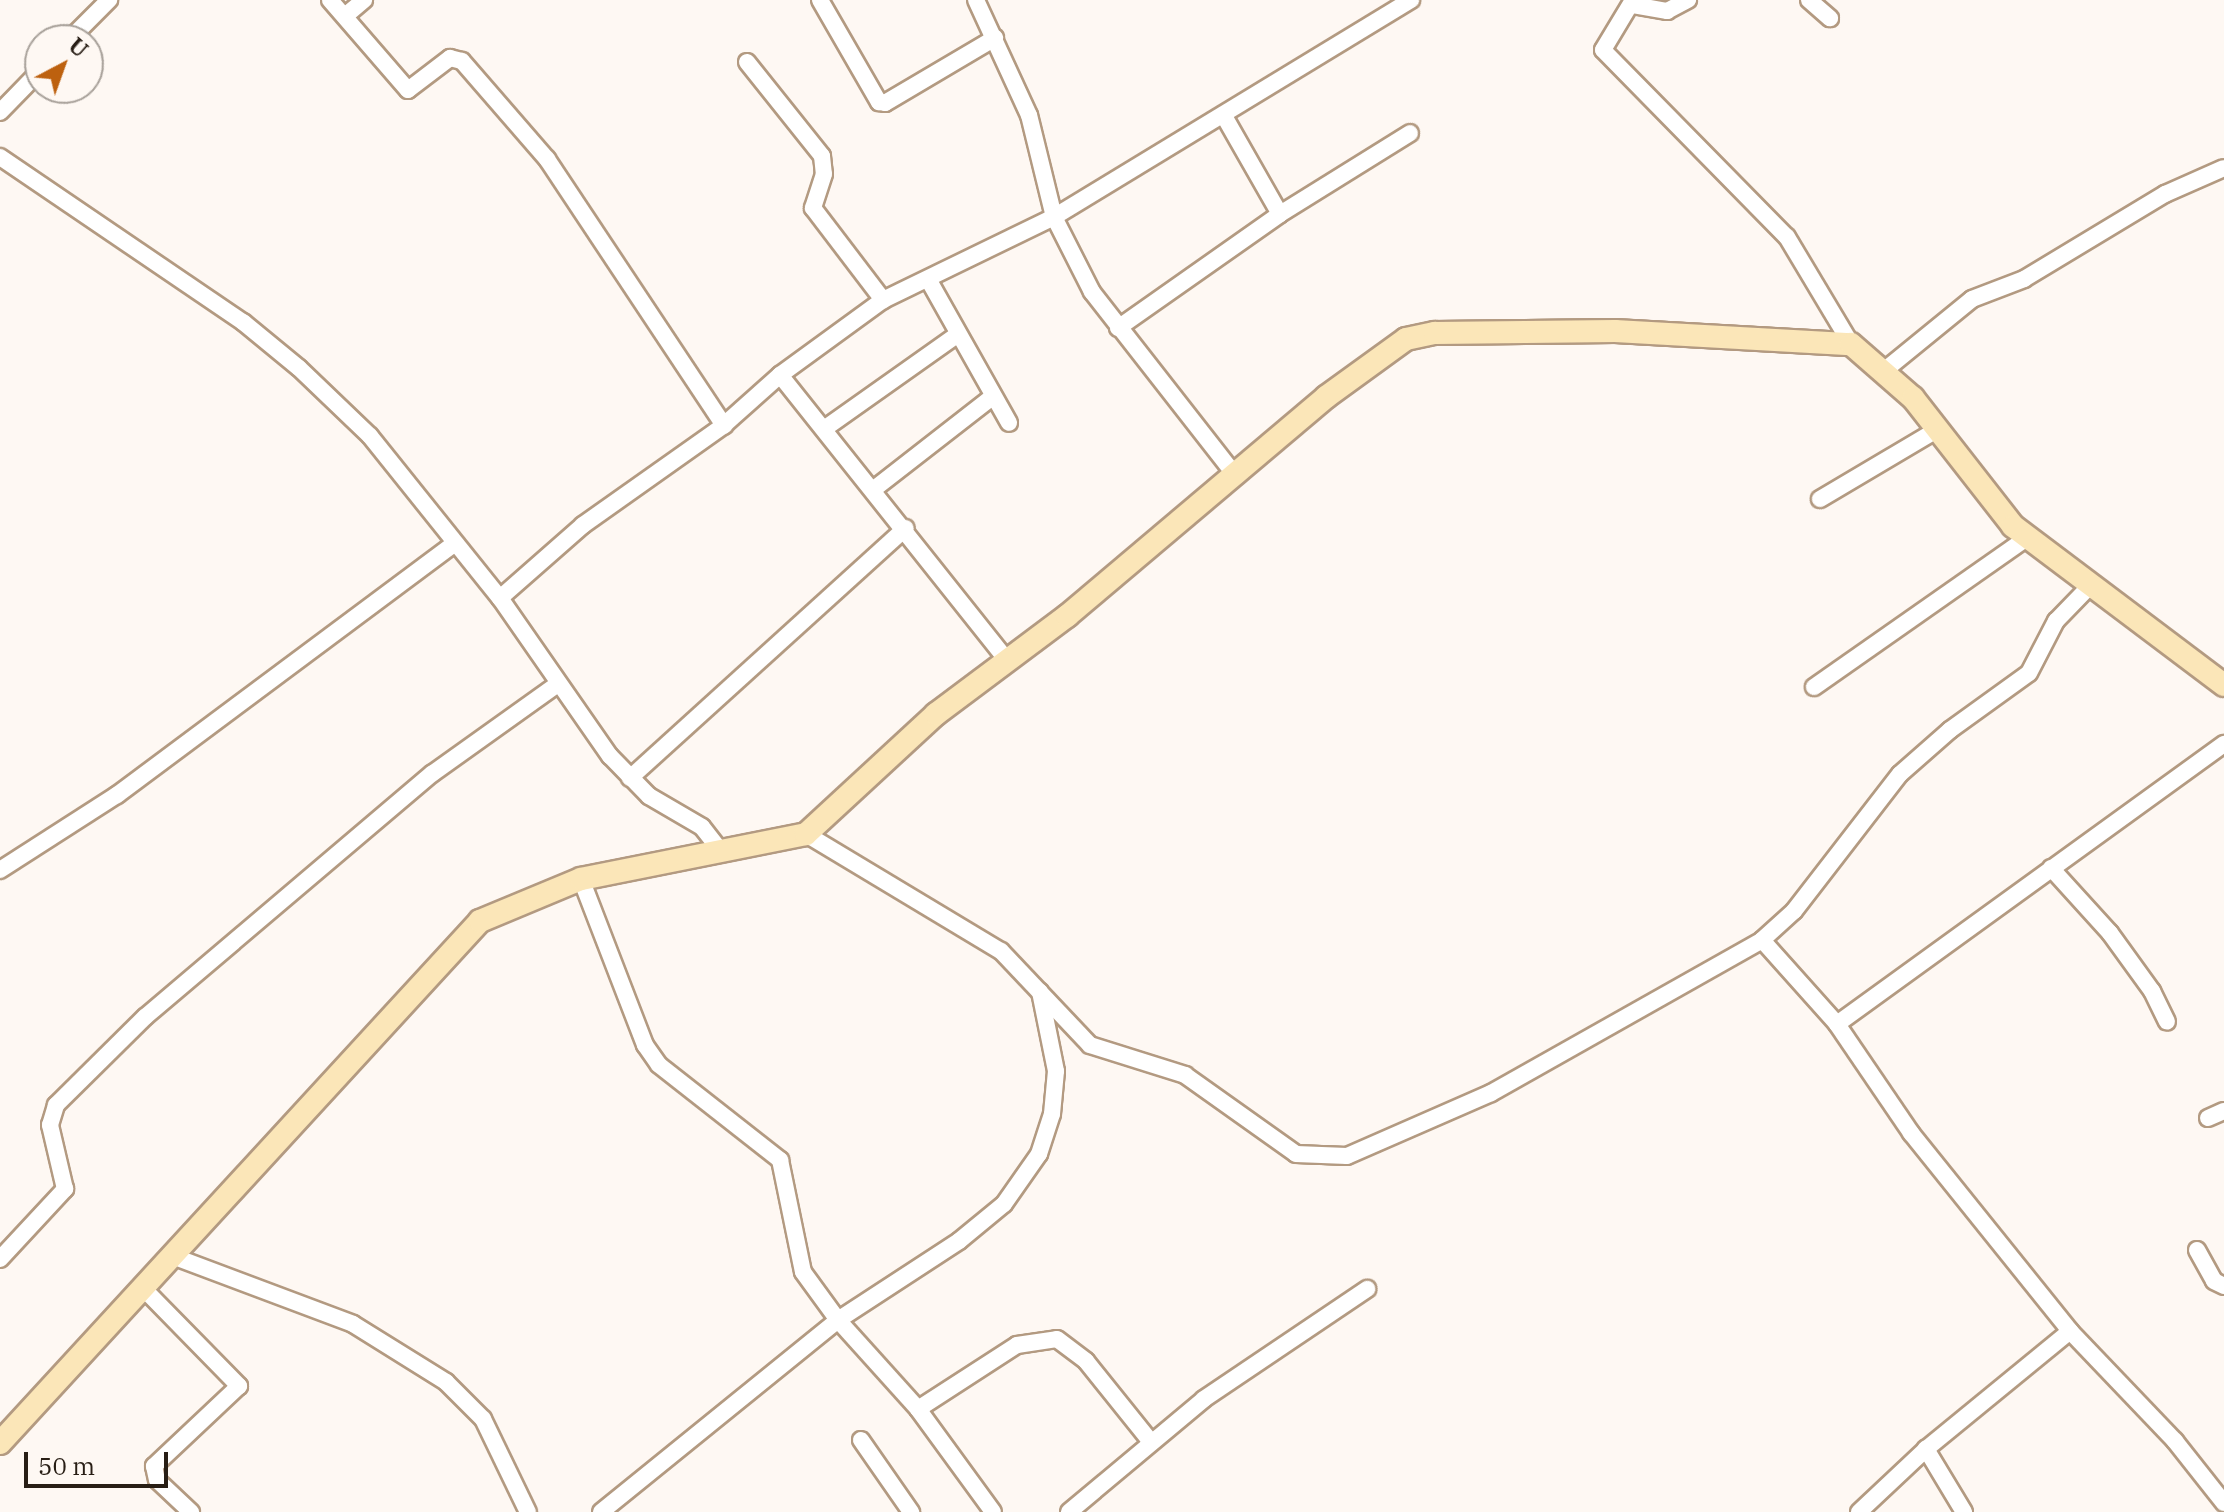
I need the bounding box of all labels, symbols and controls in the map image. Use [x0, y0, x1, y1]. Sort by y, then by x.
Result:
north arrow [24, 24, 104, 104]
text: U [63, 31, 95, 64]
scale bar [28, 1436, 172, 1486]
text: 50 m [38, 1450, 95, 1482]

